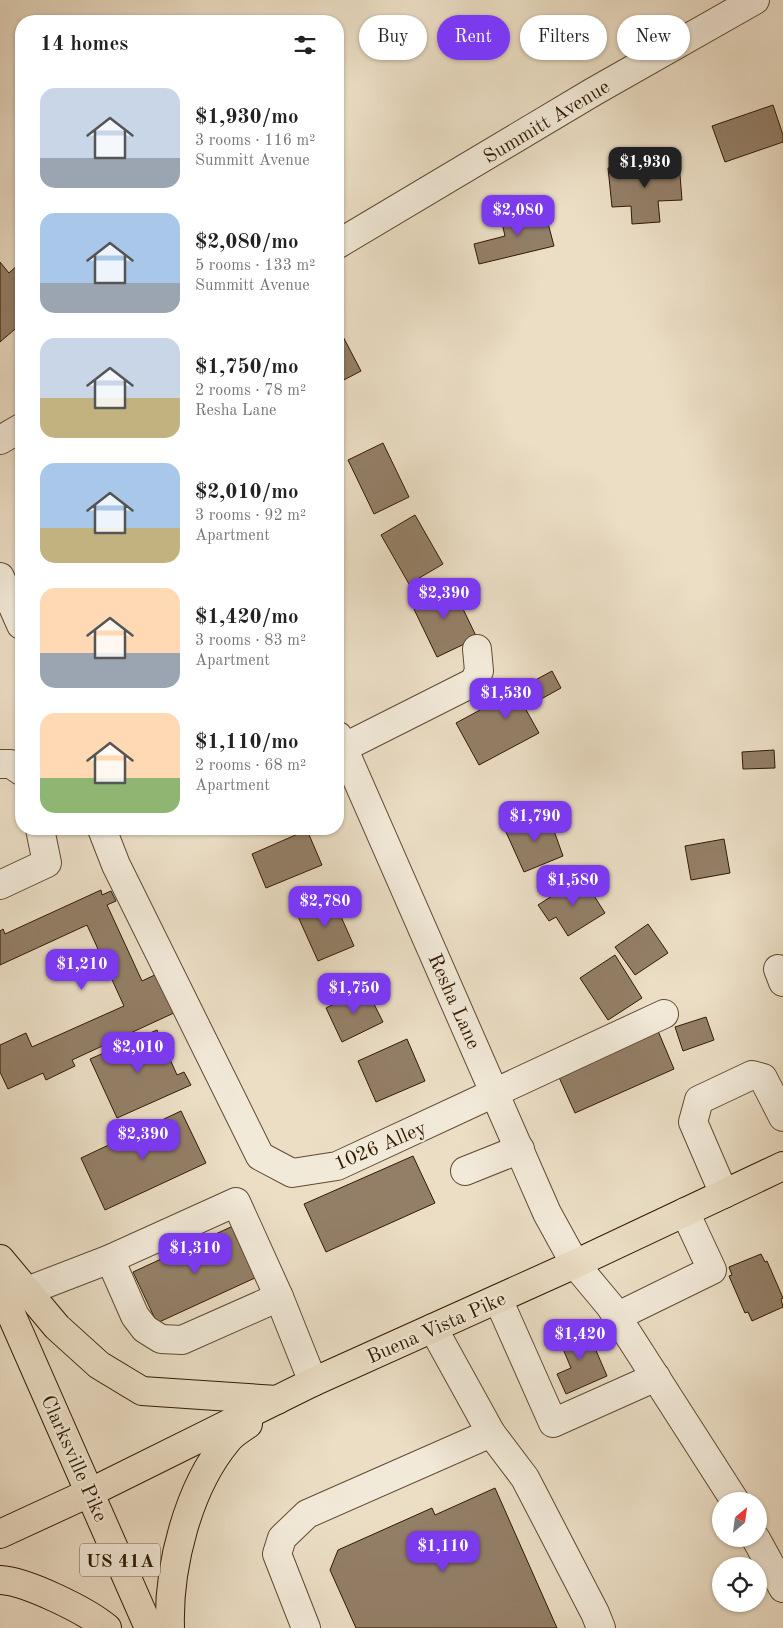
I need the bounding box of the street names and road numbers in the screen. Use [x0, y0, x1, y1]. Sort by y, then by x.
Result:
street label: Summitt Avenue [480, 77, 614, 168]
street label: Resha Lane [423, 951, 483, 1052]
street label: 1026 Alley [332, 1118, 430, 1175]
street label: Buena Vista Pike [364, 1289, 509, 1368]
street label: Clarksville Pike [36, 1393, 110, 1525]
road number: US 41A [80, 1544, 160, 1576]

